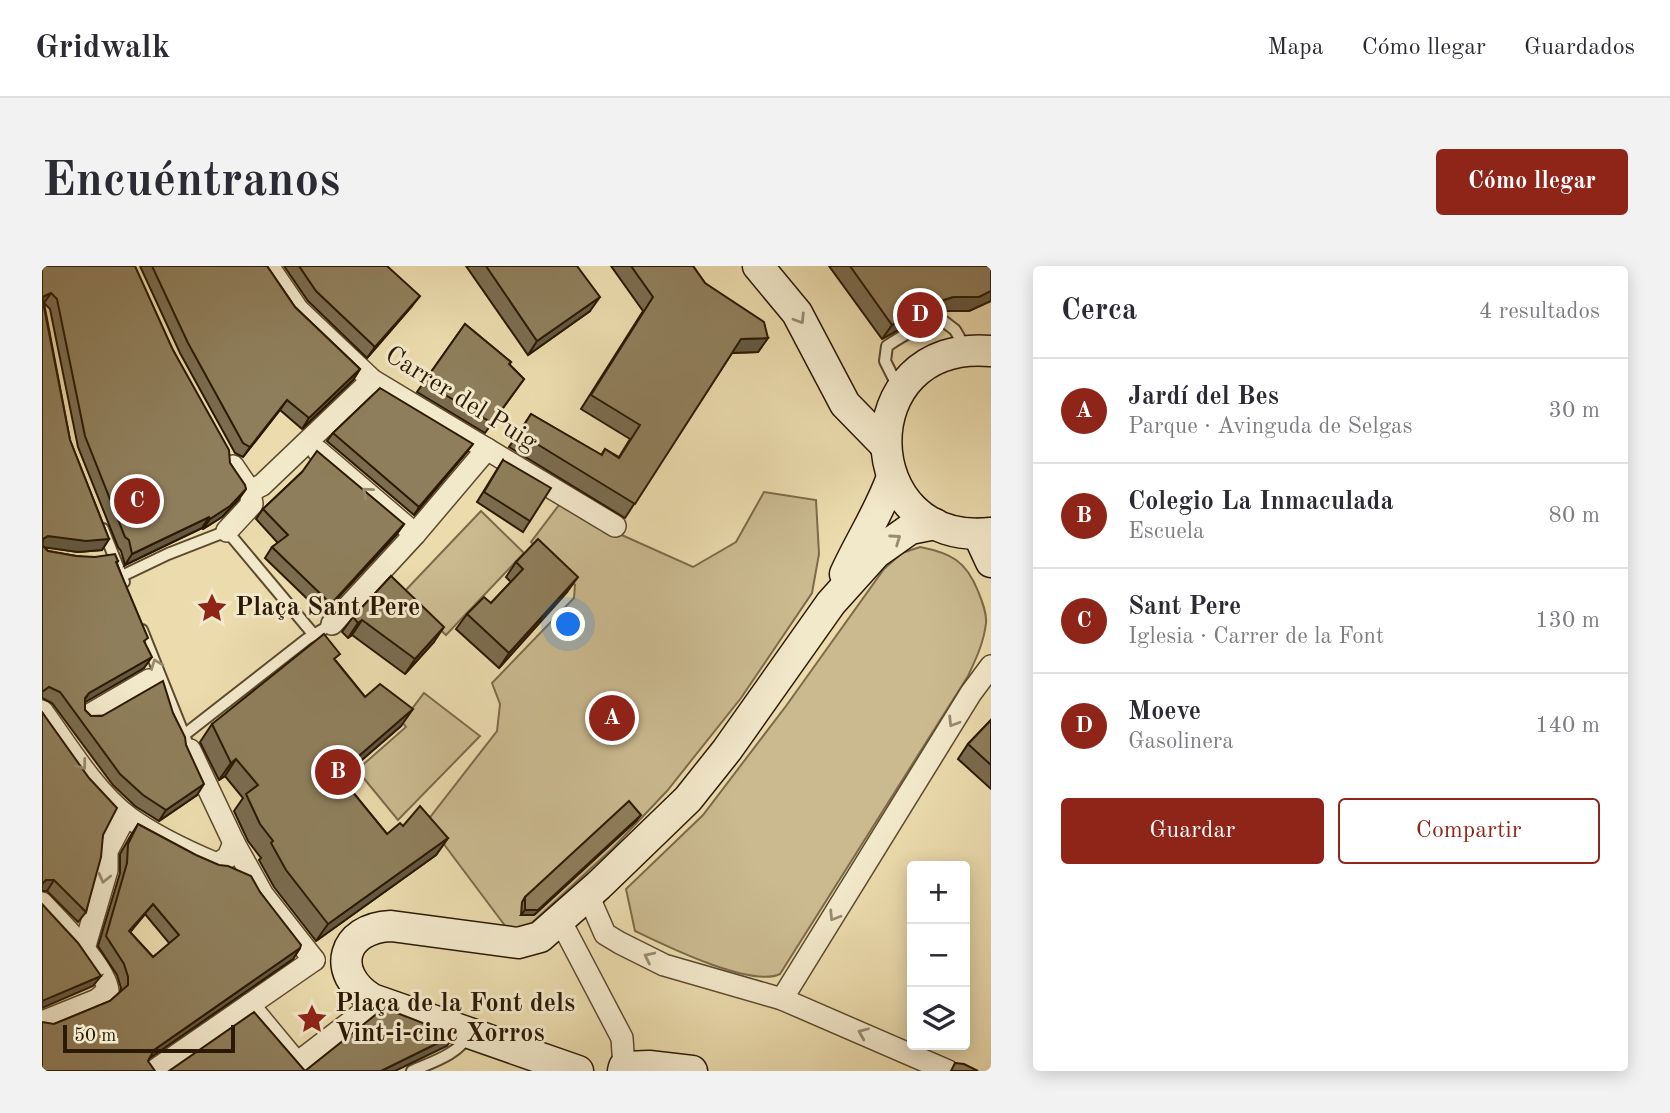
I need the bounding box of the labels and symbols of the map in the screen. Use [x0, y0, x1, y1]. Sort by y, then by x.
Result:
pin: D [897, 289, 943, 341]
one-way arrow [792, 312, 805, 325]
street label: Carrer del Puig [380, 342, 542, 456]
pin: C [114, 475, 160, 527]
one-way arrow [362, 488, 375, 500]
one-way arrow [888, 535, 901, 547]
place icon: Plaça Sant Pere [195, 591, 229, 625]
place label: Plaça Sant Pere [235, 595, 420, 621]
your location [551, 607, 585, 641]
one-way arrow [150, 658, 164, 670]
pin: A [589, 692, 635, 744]
one-way arrow [949, 715, 962, 728]
pin: B [315, 746, 361, 798]
one-way arrow [73, 757, 86, 769]
one-way arrow [98, 872, 112, 884]
one-way arrow [829, 908, 842, 921]
one-way arrow [644, 952, 656, 966]
place label: Plaça de la Font dels Vint-i-cinc Xorros [335, 991, 575, 1047]
place icon: Plaça de la Font dels Vint-i-cinc Xorros [295, 1002, 329, 1036]
scale bar [63, 1022, 234, 1054]
one-way arrow [858, 1028, 870, 1042]

